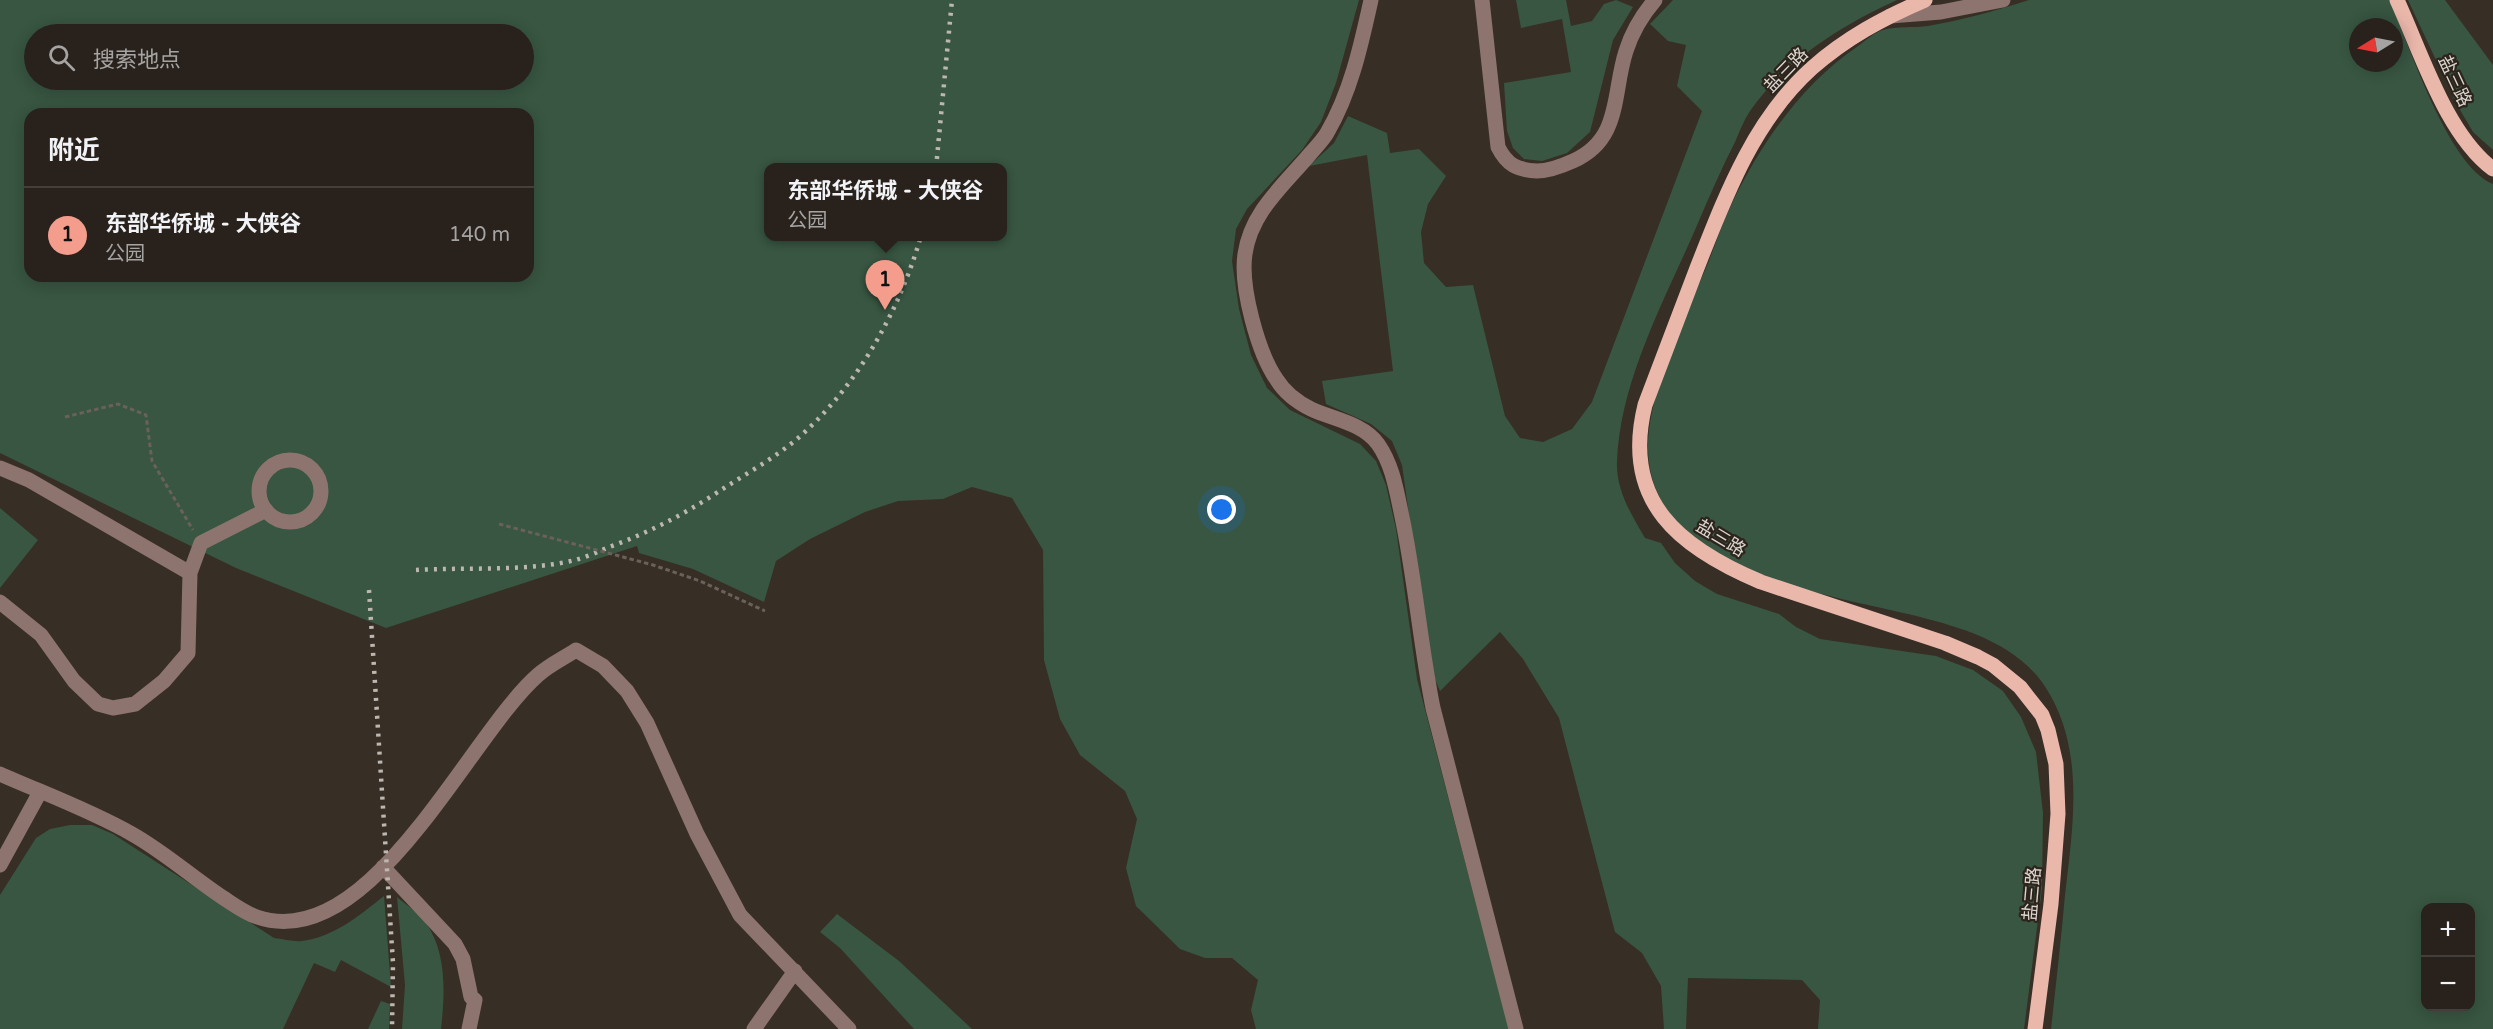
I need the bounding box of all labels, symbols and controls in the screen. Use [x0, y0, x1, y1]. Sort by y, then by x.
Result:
north arrow [2349, 18, 2403, 72]
search box [24, 24, 534, 90]
icon: search [45, 41, 78, 74]
street label: 盐三路 [1759, 43, 1813, 97]
text: 搜索地点 [93, 47, 181, 73]
street label: 盐三路 [2434, 52, 2476, 110]
text: 附近 [48, 135, 100, 166]
popup [764, 163, 1007, 241]
text: 东部华侨城 - 大侠谷 [787, 178, 984, 204]
text: 公园 [787, 209, 827, 233]
text: 东部华侨城 - 大侠谷 [105, 211, 301, 237]
text: 1 [61, 223, 74, 247]
text: 140 m [449, 223, 510, 247]
text: 公园 [105, 242, 145, 266]
pin: 1 [866, 260, 904, 310]
your location [1207, 495, 1236, 524]
street label: 盐三路 [1692, 515, 1750, 561]
street label: 盐三路 [2019, 866, 2045, 922]
map controls [2421, 903, 2475, 1011]
button: + [2421, 903, 2475, 957]
button: − [2421, 957, 2475, 1011]

